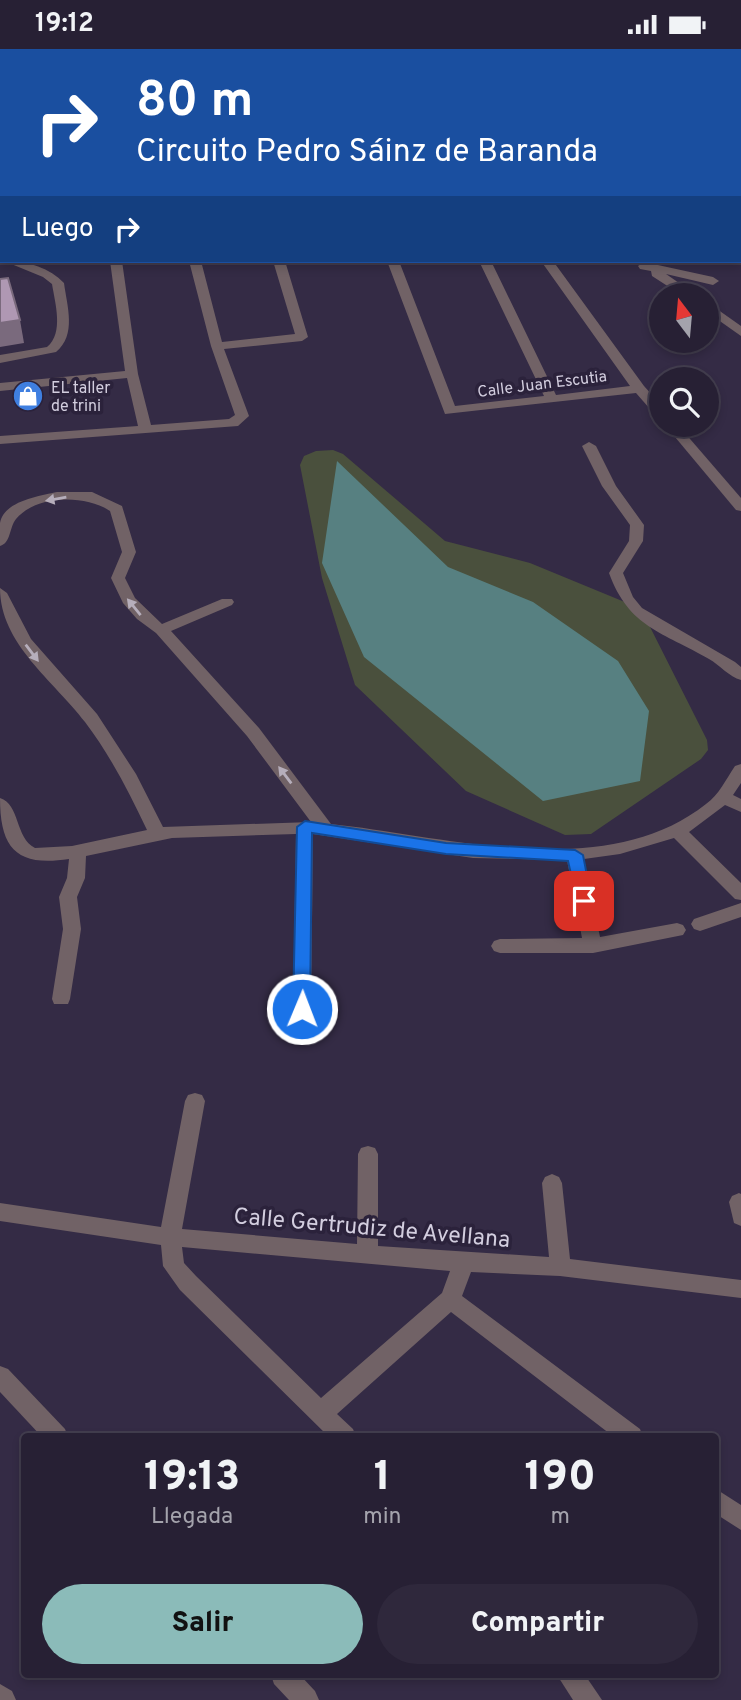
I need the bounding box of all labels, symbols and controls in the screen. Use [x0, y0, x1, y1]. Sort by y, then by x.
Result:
text: 19:12 [35, 8, 94, 41]
text: 80 m [136, 72, 253, 134]
icon: right [21, 77, 112, 168]
text: Circuito Pedro Sáinz de Baranda [136, 133, 598, 173]
icon: right [108, 210, 146, 248]
text: Luego [21, 213, 94, 246]
north arrow [649, 283, 719, 353]
map controls [649, 283, 719, 437]
street label: Calle Juan Escutia [476, 367, 608, 403]
button: search [649, 367, 719, 437]
shop icon: EL taller de trini [11, 379, 45, 413]
place label: EL taller de trini [51, 379, 111, 417]
one-way arrow [45, 493, 67, 504]
one-way arrow [126, 598, 141, 616]
one-way arrow [25, 643, 40, 661]
one-way arrow [279, 766, 293, 784]
pin [554, 871, 614, 931]
icon: arrive [565, 882, 603, 920]
position arrow [265, 972, 339, 1046]
street label: Calle Gertrudiz de Avellana [232, 1203, 511, 1256]
text: 19:13 [144, 1452, 240, 1505]
text: 1 [374, 1452, 391, 1505]
text: 190 [525, 1452, 596, 1505]
text: Llegada [151, 1503, 233, 1532]
text: min [363, 1503, 401, 1532]
text: m [550, 1503, 570, 1532]
button: Salir [42, 1584, 363, 1664]
button: Compartir [377, 1584, 698, 1664]

